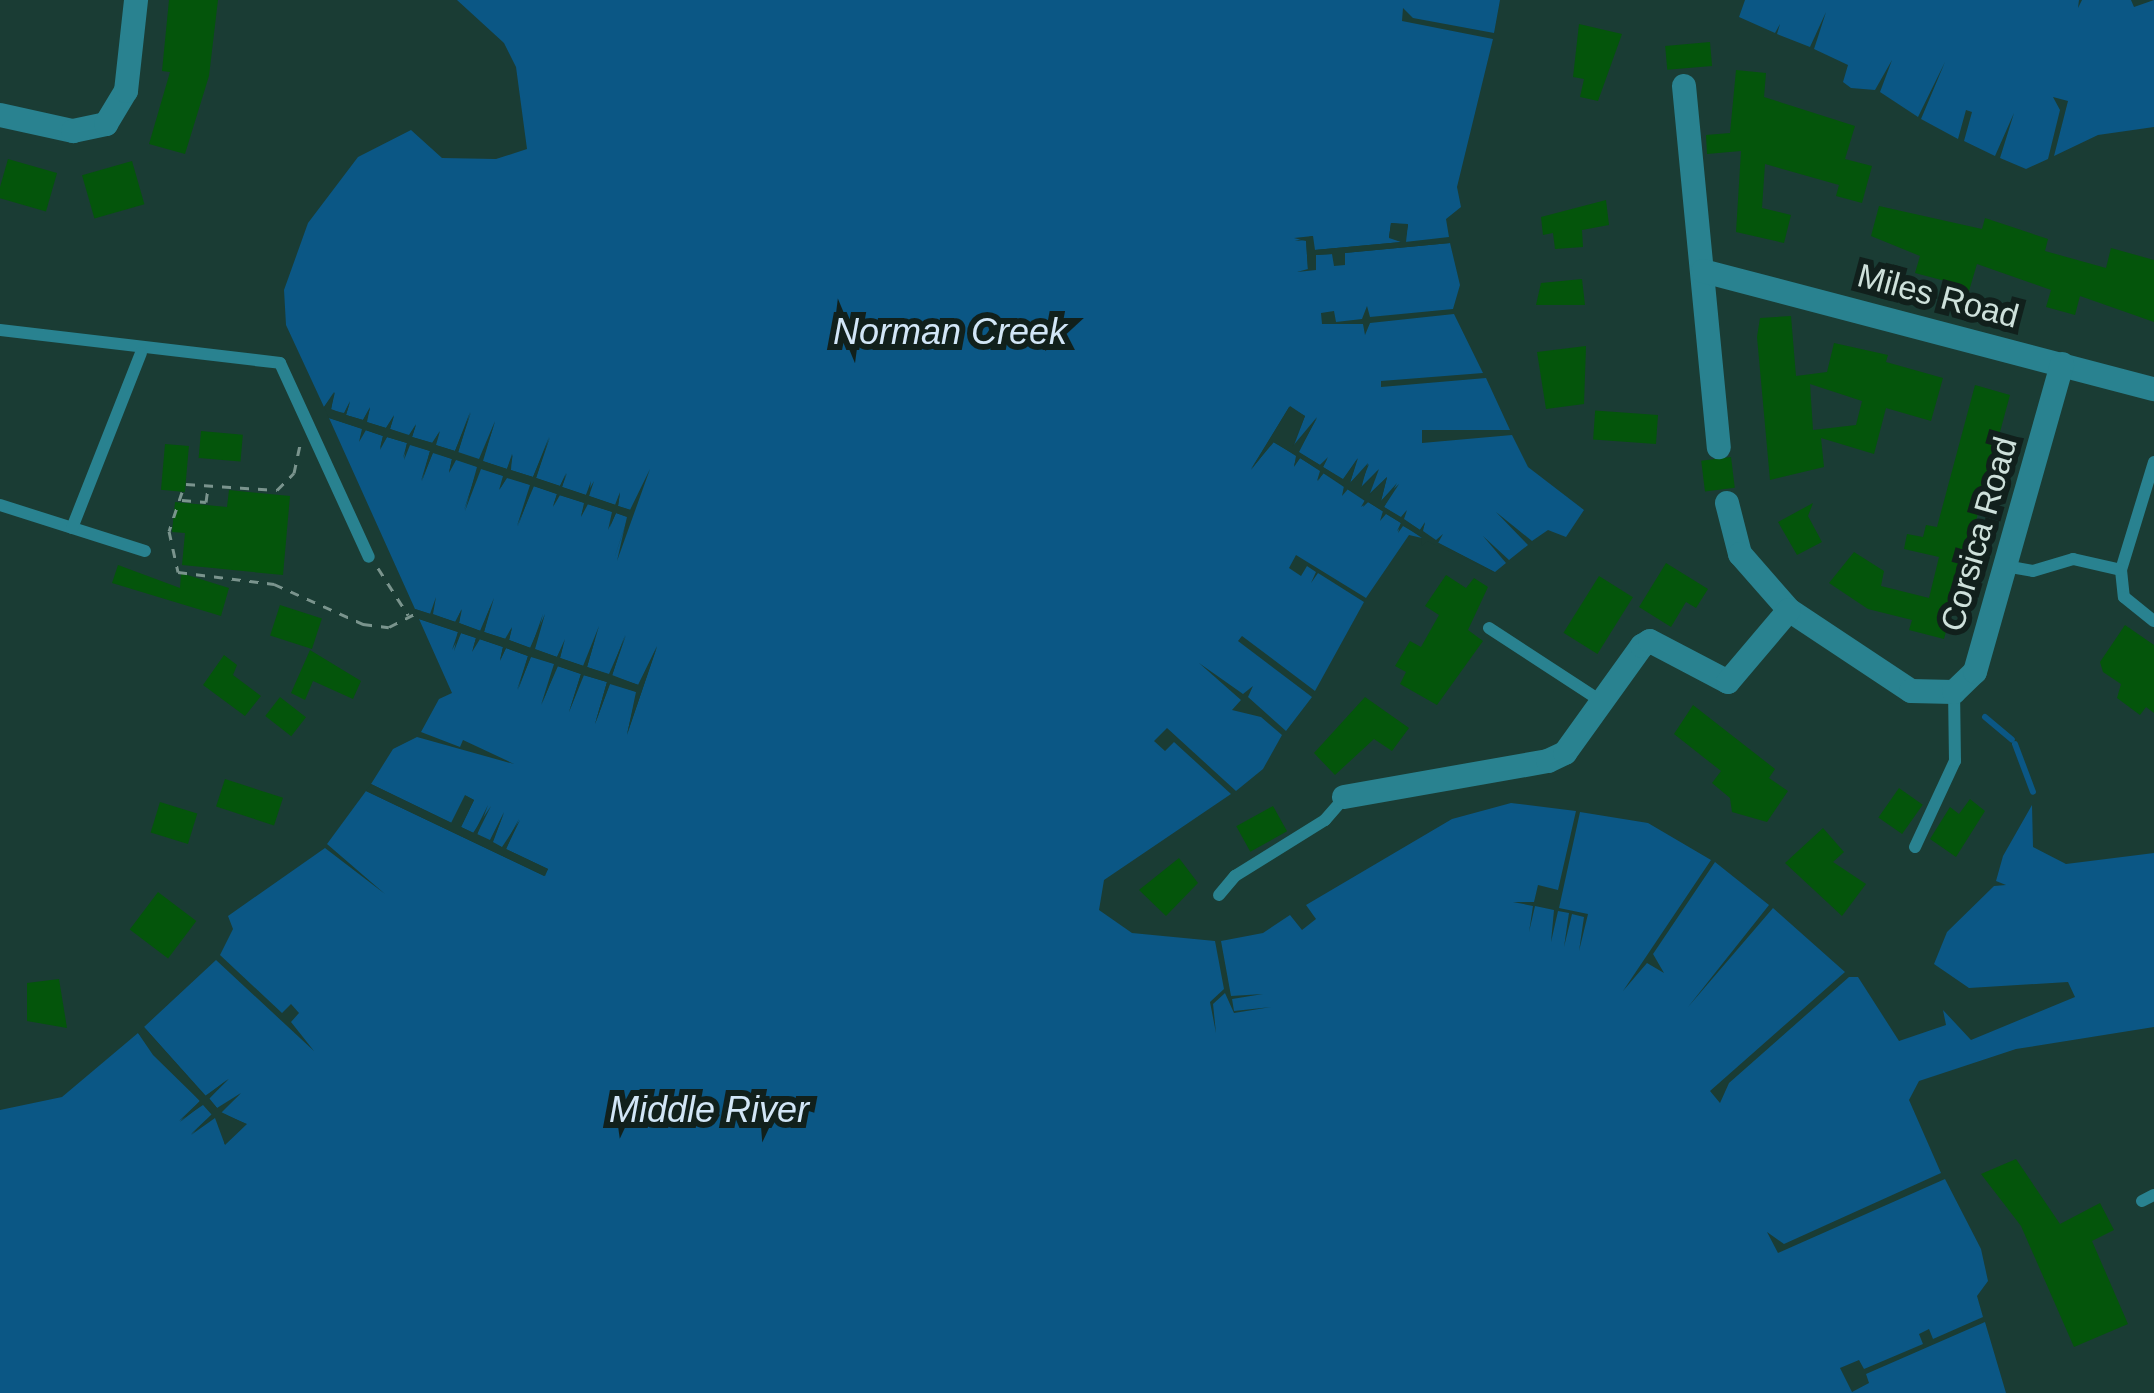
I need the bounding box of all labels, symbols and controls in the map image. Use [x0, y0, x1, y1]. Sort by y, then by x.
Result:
street label: Miles Road [1853, 256, 2023, 336]
water label: Norman Creek [833, 310, 1067, 354]
street label: Corsica Road [1932, 432, 2026, 636]
water label: Middle River [609, 1088, 809, 1132]

